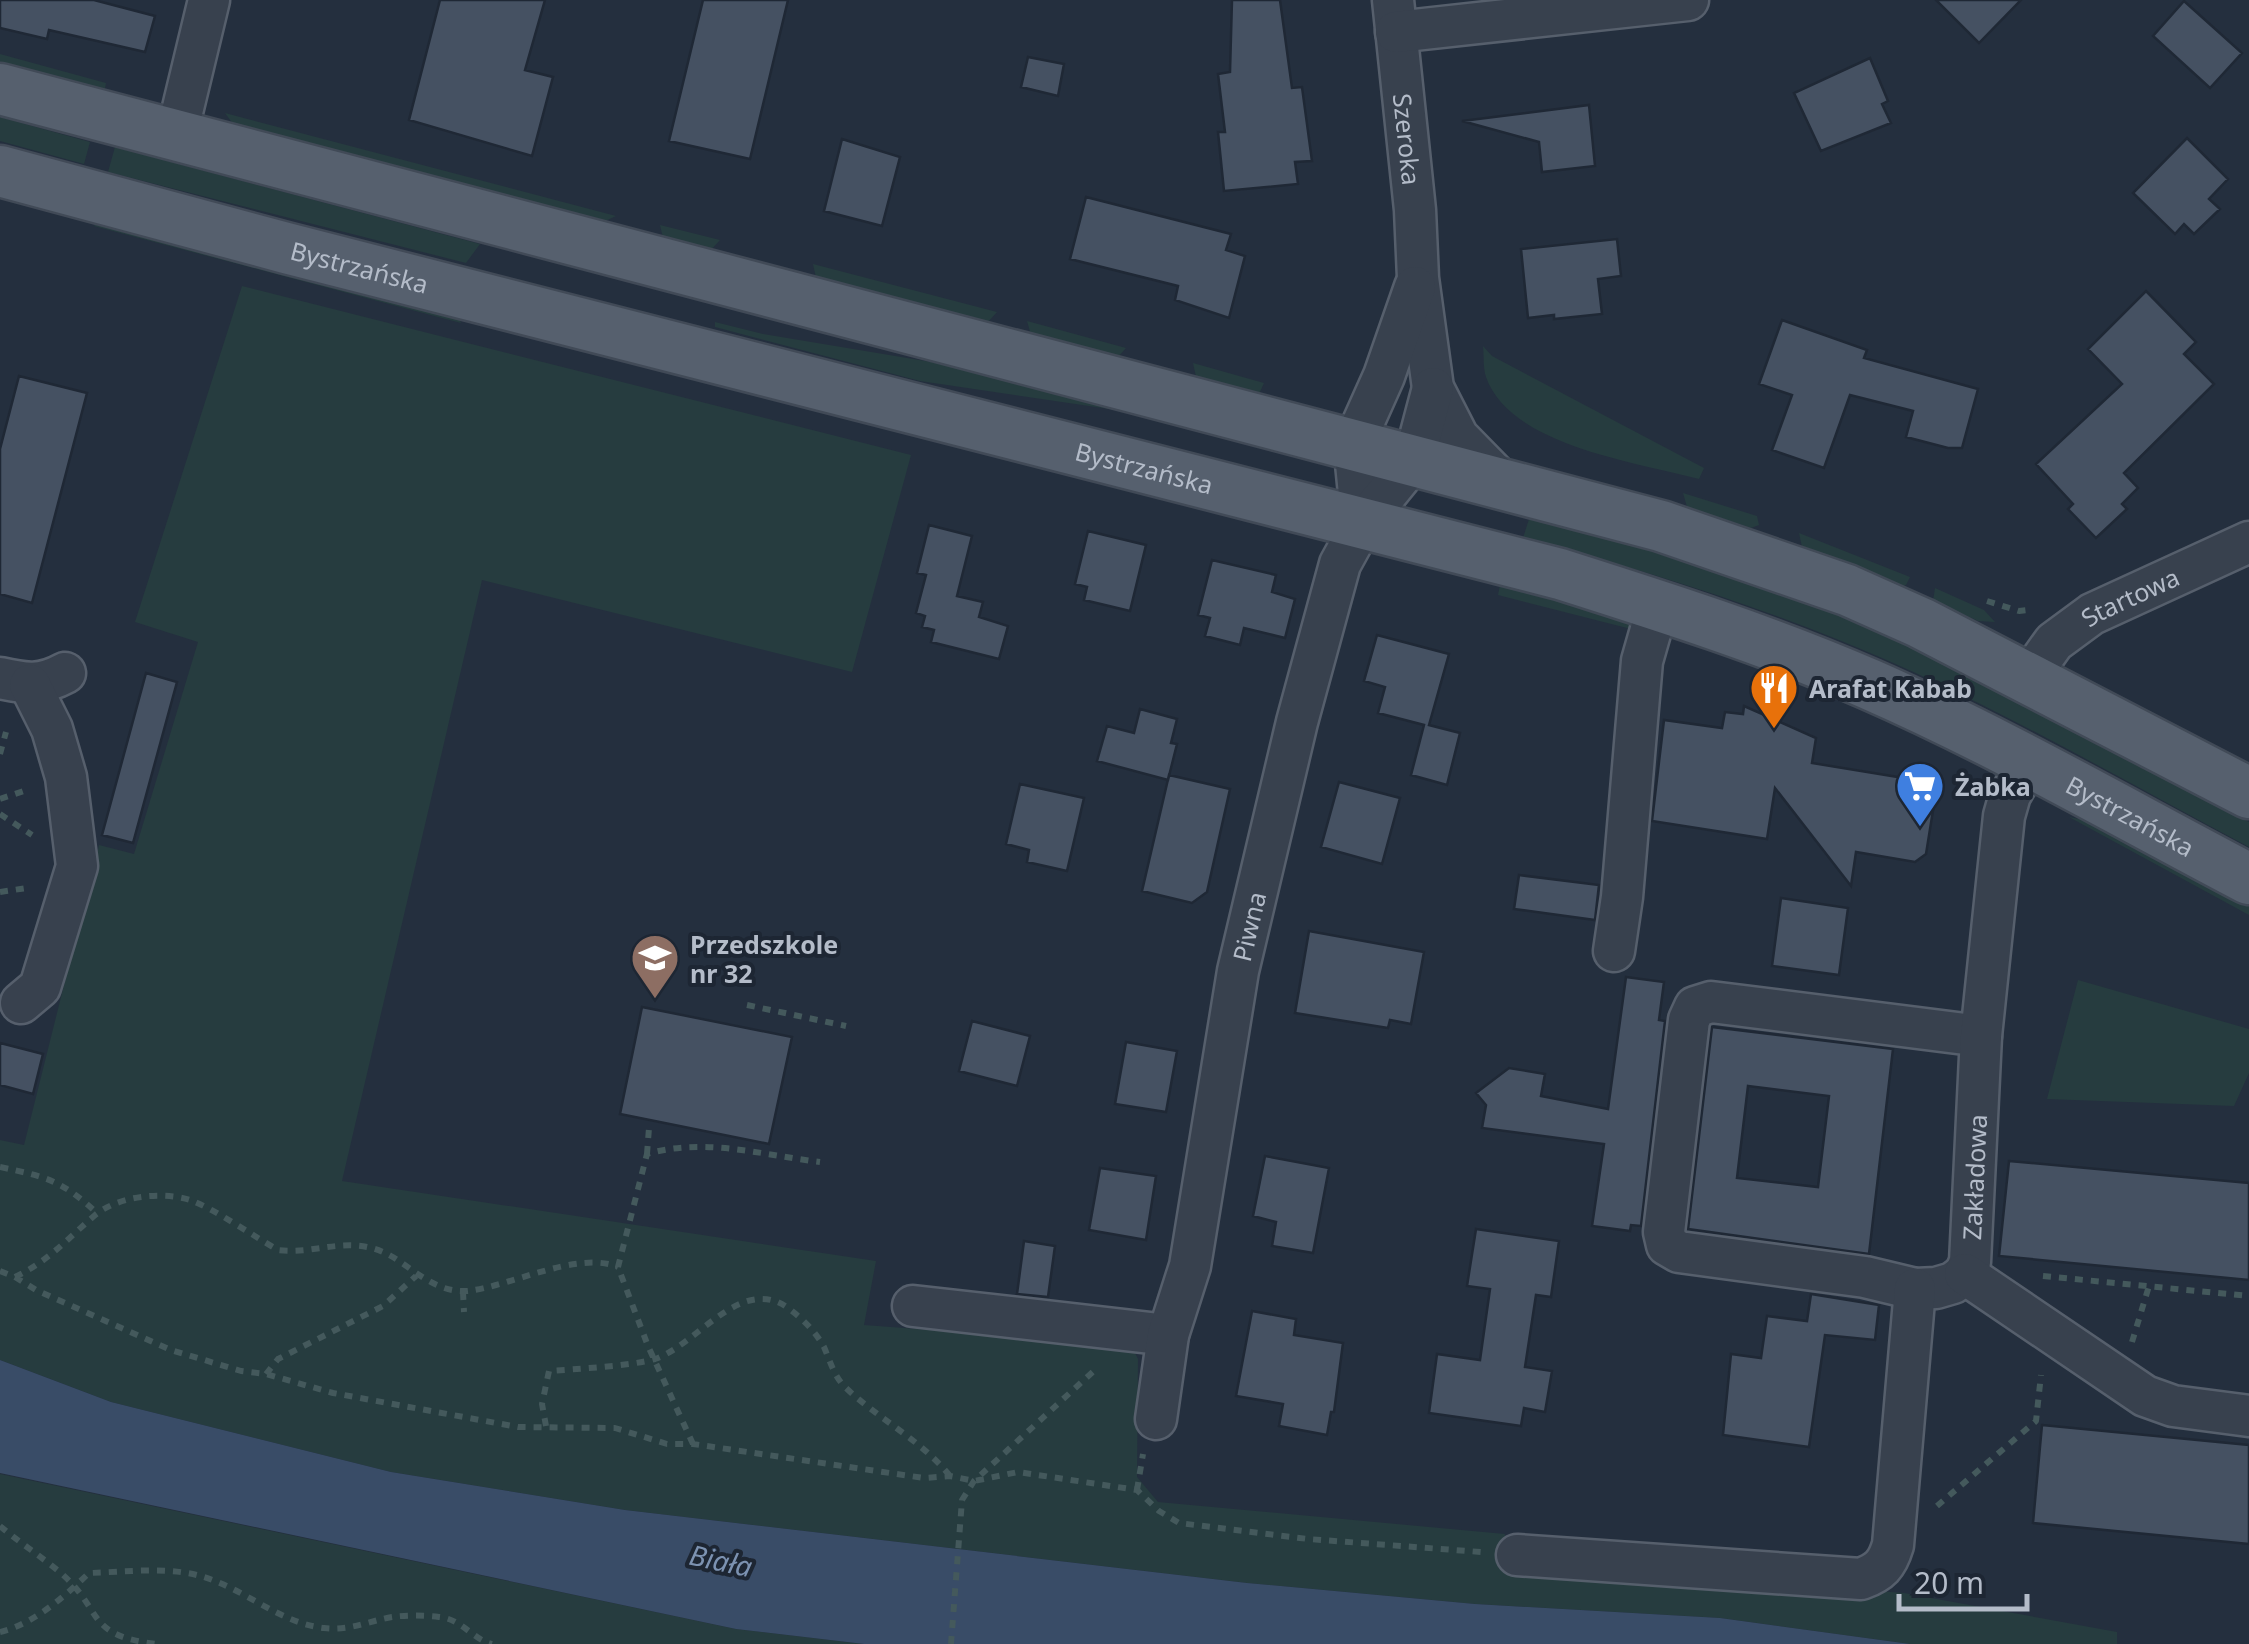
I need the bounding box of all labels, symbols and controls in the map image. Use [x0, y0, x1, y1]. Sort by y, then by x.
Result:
street label: Szeroka [1386, 92, 1429, 187]
street label: Bystrzańska [287, 233, 432, 301]
street label: Bystrzańska [1072, 434, 1217, 502]
street label: Startowa [2073, 559, 2185, 634]
restaurant icon: Arafat Kabab [1748, 662, 1800, 730]
place label: Arafat Kabab [1809, 671, 1972, 705]
supermarket icon: Żabka [1894, 760, 1946, 828]
street label: Bystrzańska [2060, 767, 2200, 864]
place label: Żabka [1955, 769, 2031, 803]
street label: Piwna [1224, 888, 1273, 965]
place label: Przedszkole nr 32 [690, 927, 838, 990]
school or university icon: Przedszkole nr 32 [629, 932, 681, 1000]
street label: Zakładowa [1954, 1113, 1994, 1241]
water label: Biała [686, 1535, 756, 1585]
scale bar [1899, 1549, 2026, 1611]
text: 20 m [1914, 1562, 1984, 1603]

